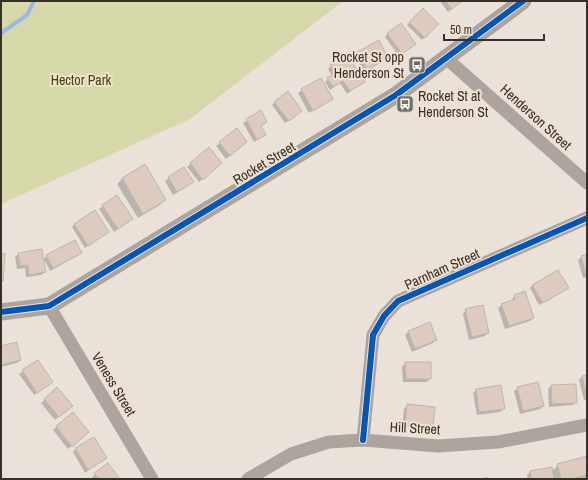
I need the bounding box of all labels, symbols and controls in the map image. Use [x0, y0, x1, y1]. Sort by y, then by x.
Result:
scale bar [444, 16, 544, 42]
text: 50 m [450, 22, 472, 38]
place label: Rocket St opp Henderson St [332, 48, 404, 82]
bus stop icon: Rocket St opp Henderson St [407, 55, 427, 75]
park label: Hector Park [51, 71, 112, 89]
street label: Henderson Street [497, 80, 575, 154]
place label: Rocket St at Henderson St [418, 87, 488, 121]
bus stop icon: Rocket St at Henderson St [395, 94, 415, 114]
street label: Rocket Street [230, 137, 298, 189]
street label: Parnham Street [402, 244, 482, 294]
street label: Veness Street [88, 349, 140, 419]
street label: Hill Street [389, 418, 441, 438]

